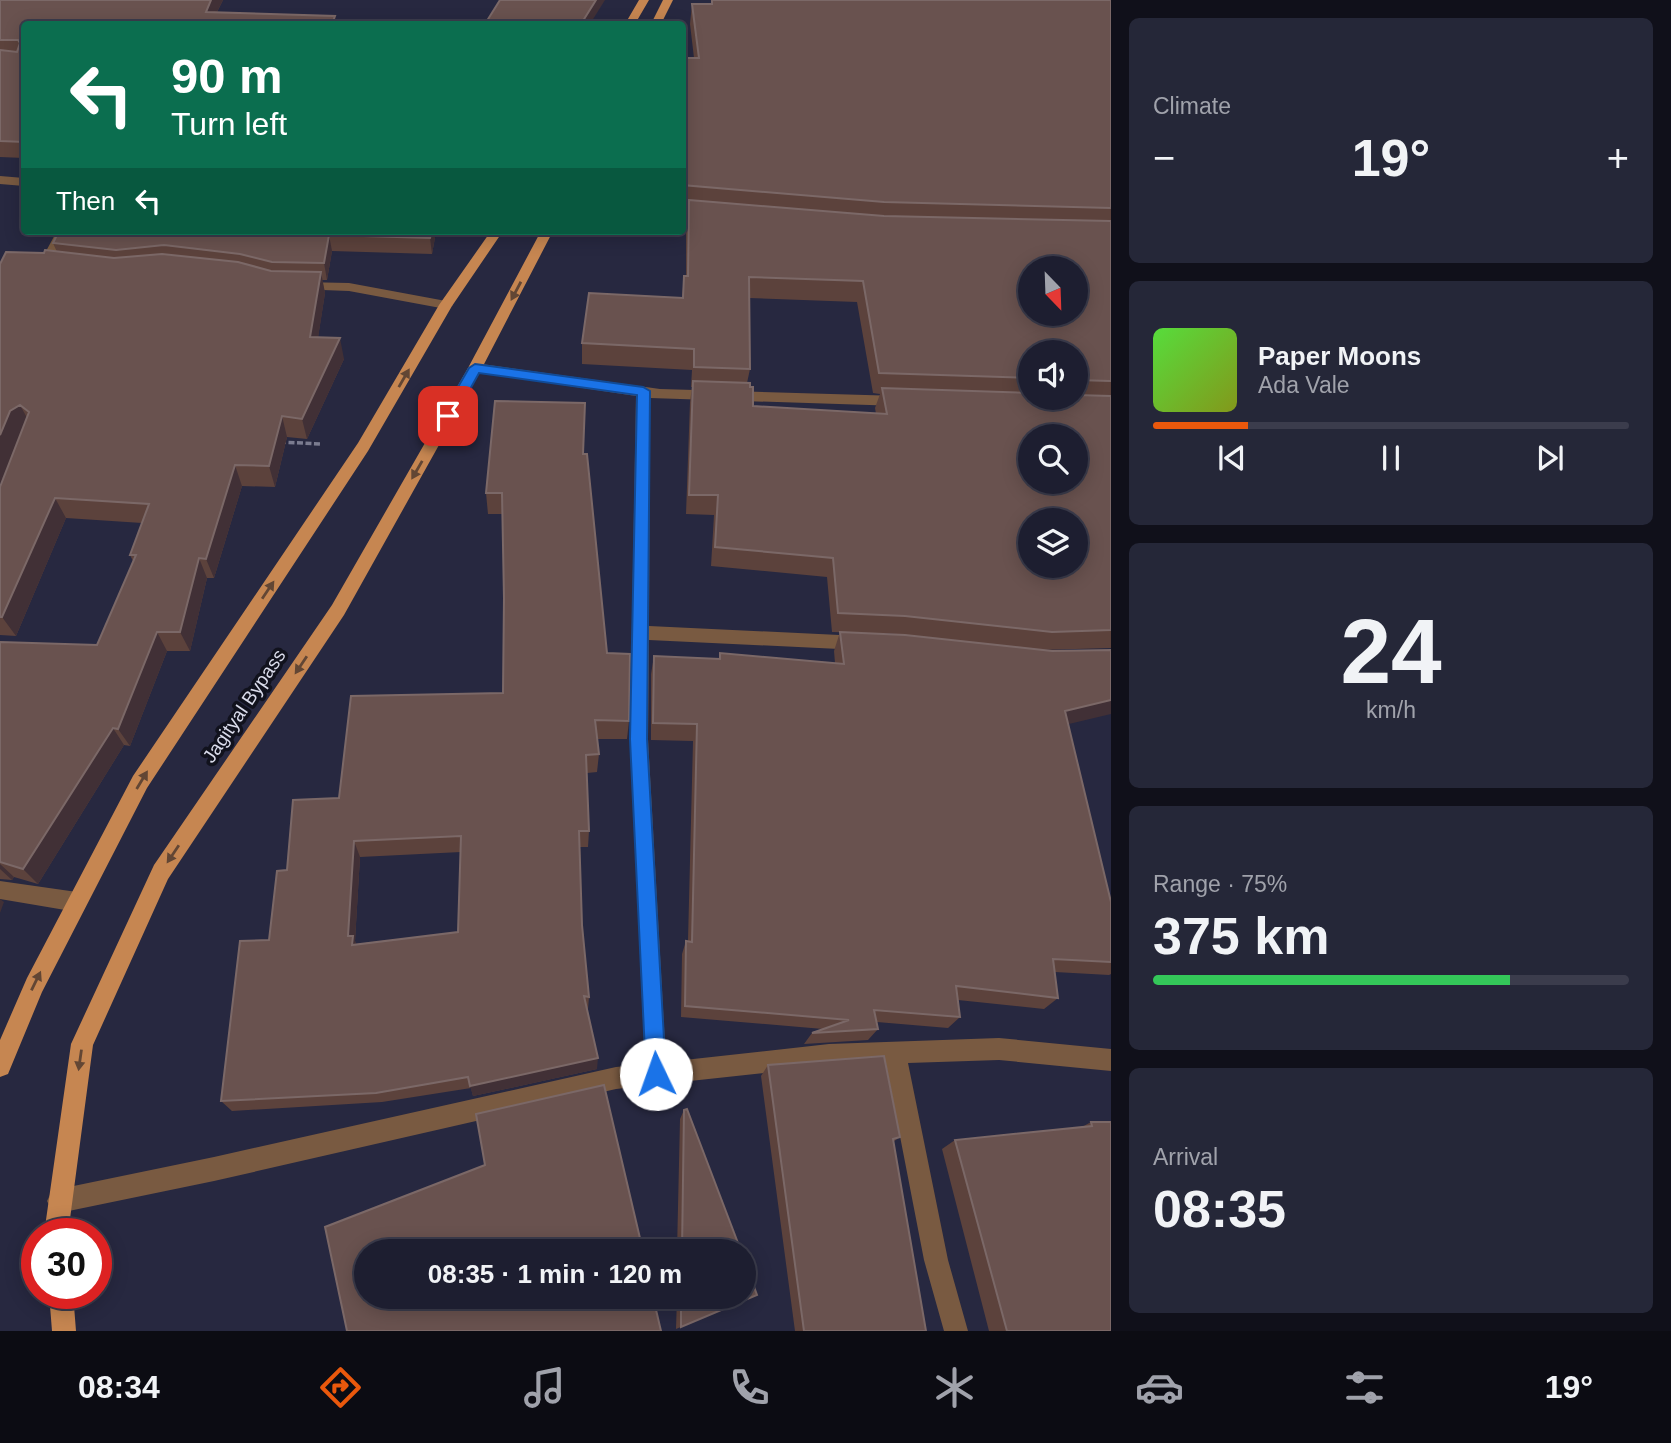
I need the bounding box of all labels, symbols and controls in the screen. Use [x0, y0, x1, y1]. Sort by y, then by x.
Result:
icon: left [56, 49, 147, 140]
text: 90 m [171, 49, 283, 103]
text: Climate [1153, 93, 1231, 119]
text: Turn left [171, 106, 287, 142]
text: 19° [1352, 129, 1430, 187]
text: − [1153, 137, 1175, 179]
text: + [1607, 137, 1629, 179]
icon: left [129, 182, 167, 220]
text: Then [56, 186, 115, 216]
north arrow [1018, 256, 1088, 326]
map controls [1018, 256, 1088, 578]
one-way arrow [510, 282, 522, 302]
button: sound [1018, 340, 1088, 410]
text: Paper Moons [1258, 341, 1421, 371]
one-way arrow [398, 368, 410, 387]
text: Ada Vale [1258, 372, 1350, 398]
pin [418, 386, 478, 446]
icon: arrive [429, 397, 467, 435]
button: search [1018, 424, 1088, 494]
icon: previous [1213, 439, 1251, 477]
icon: pause [1372, 439, 1410, 477]
icon: next [1531, 439, 1569, 477]
one-way arrow [412, 460, 424, 480]
button: layers [1018, 508, 1088, 578]
one-way arrow [261, 581, 275, 599]
text: 24 [1340, 601, 1442, 702]
street label: Jagityal Bypass [198, 645, 290, 767]
one-way arrow [294, 656, 308, 674]
text: km/h [1366, 697, 1416, 723]
one-way arrow [136, 770, 148, 789]
one-way arrow [167, 844, 180, 863]
text: Range · 75% [1153, 871, 1287, 897]
text: 375 km [1153, 907, 1329, 965]
one-way arrow [30, 971, 42, 991]
position arrow [619, 1037, 693, 1111]
one-way arrow [74, 1049, 85, 1071]
text: Arrival [1153, 1144, 1218, 1170]
text: 08:35 [1153, 1180, 1286, 1238]
speed limit sign: 30 [21, 1218, 112, 1309]
text: 08:35 · 1 min · 120 m [428, 1259, 682, 1289]
icon: directions [316, 1363, 365, 1412]
icon: music [520, 1363, 569, 1412]
icon: phone [725, 1363, 774, 1412]
icon: climate [930, 1363, 979, 1412]
icon: car [1135, 1363, 1184, 1412]
icon: filters [1340, 1363, 1389, 1412]
text: 08:34 [78, 1369, 160, 1405]
text: 19° [1545, 1369, 1593, 1405]

